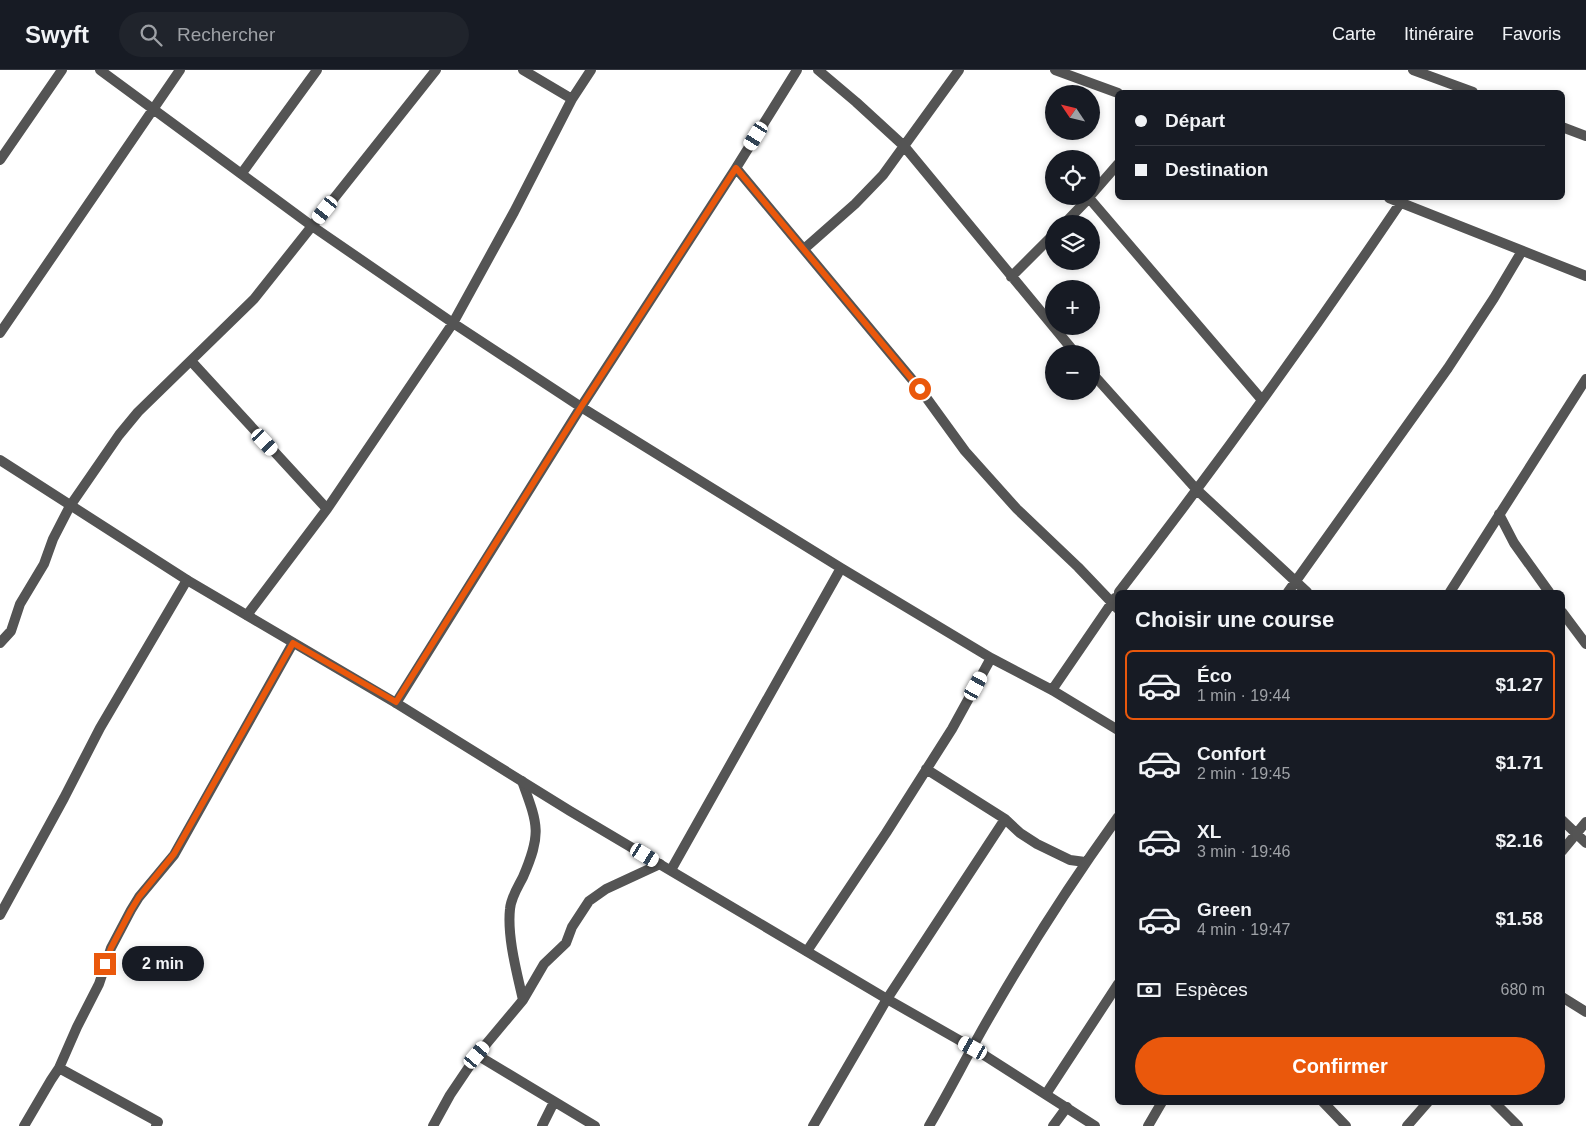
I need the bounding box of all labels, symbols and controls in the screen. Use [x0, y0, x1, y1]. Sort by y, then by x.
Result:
search box [119, 12, 469, 57]
text: Swyft [25, 21, 89, 48]
icon: search [137, 21, 165, 49]
text: Rechercher [177, 24, 275, 45]
text: Carte [1332, 24, 1376, 44]
text: Itinéraire [1404, 24, 1474, 44]
text: Favoris [1502, 24, 1561, 44]
north arrow [1045, 85, 1100, 140]
map controls [1045, 85, 1100, 400]
text: Départ [1165, 110, 1225, 131]
car [741, 119, 770, 153]
button: locate [1045, 150, 1100, 205]
text: Destination [1165, 159, 1268, 180]
car [309, 194, 340, 226]
button: layers [1045, 215, 1100, 270]
button: + [1045, 280, 1100, 335]
button: − [1045, 345, 1100, 400]
route start [909, 378, 931, 400]
car [249, 426, 280, 458]
text: Choisir une course [1135, 607, 1334, 632]
icon: car [1137, 663, 1182, 708]
text: Éco [1197, 665, 1232, 686]
car [962, 669, 989, 703]
text: $1.27 [1495, 674, 1543, 695]
text: 1 min · 19:44 [1197, 687, 1290, 704]
icon: car [1137, 741, 1182, 786]
text: Confort [1197, 743, 1266, 764]
text: $1.71 [1495, 752, 1543, 773]
text: 2 min · 19:45 [1197, 765, 1290, 782]
icon: car [1137, 819, 1182, 864]
text: XL [1197, 821, 1221, 842]
text: $2.16 [1495, 830, 1543, 851]
car [628, 841, 661, 869]
text: 3 min · 19:46 [1197, 843, 1290, 860]
icon: car [1137, 897, 1182, 942]
text: Green [1197, 899, 1252, 920]
text: $1.58 [1495, 908, 1543, 929]
text: 4 min · 19:47 [1197, 921, 1290, 938]
callout: 2 min [122, 946, 205, 982]
route end [94, 953, 116, 975]
text: 2 min [142, 955, 184, 972]
icon: cash [1135, 976, 1163, 1004]
text: Espèces [1175, 979, 1248, 1000]
text: 680 m [1501, 981, 1545, 998]
car [956, 1034, 989, 1062]
button: Confirmer [1135, 1037, 1545, 1095]
car [461, 1039, 492, 1071]

